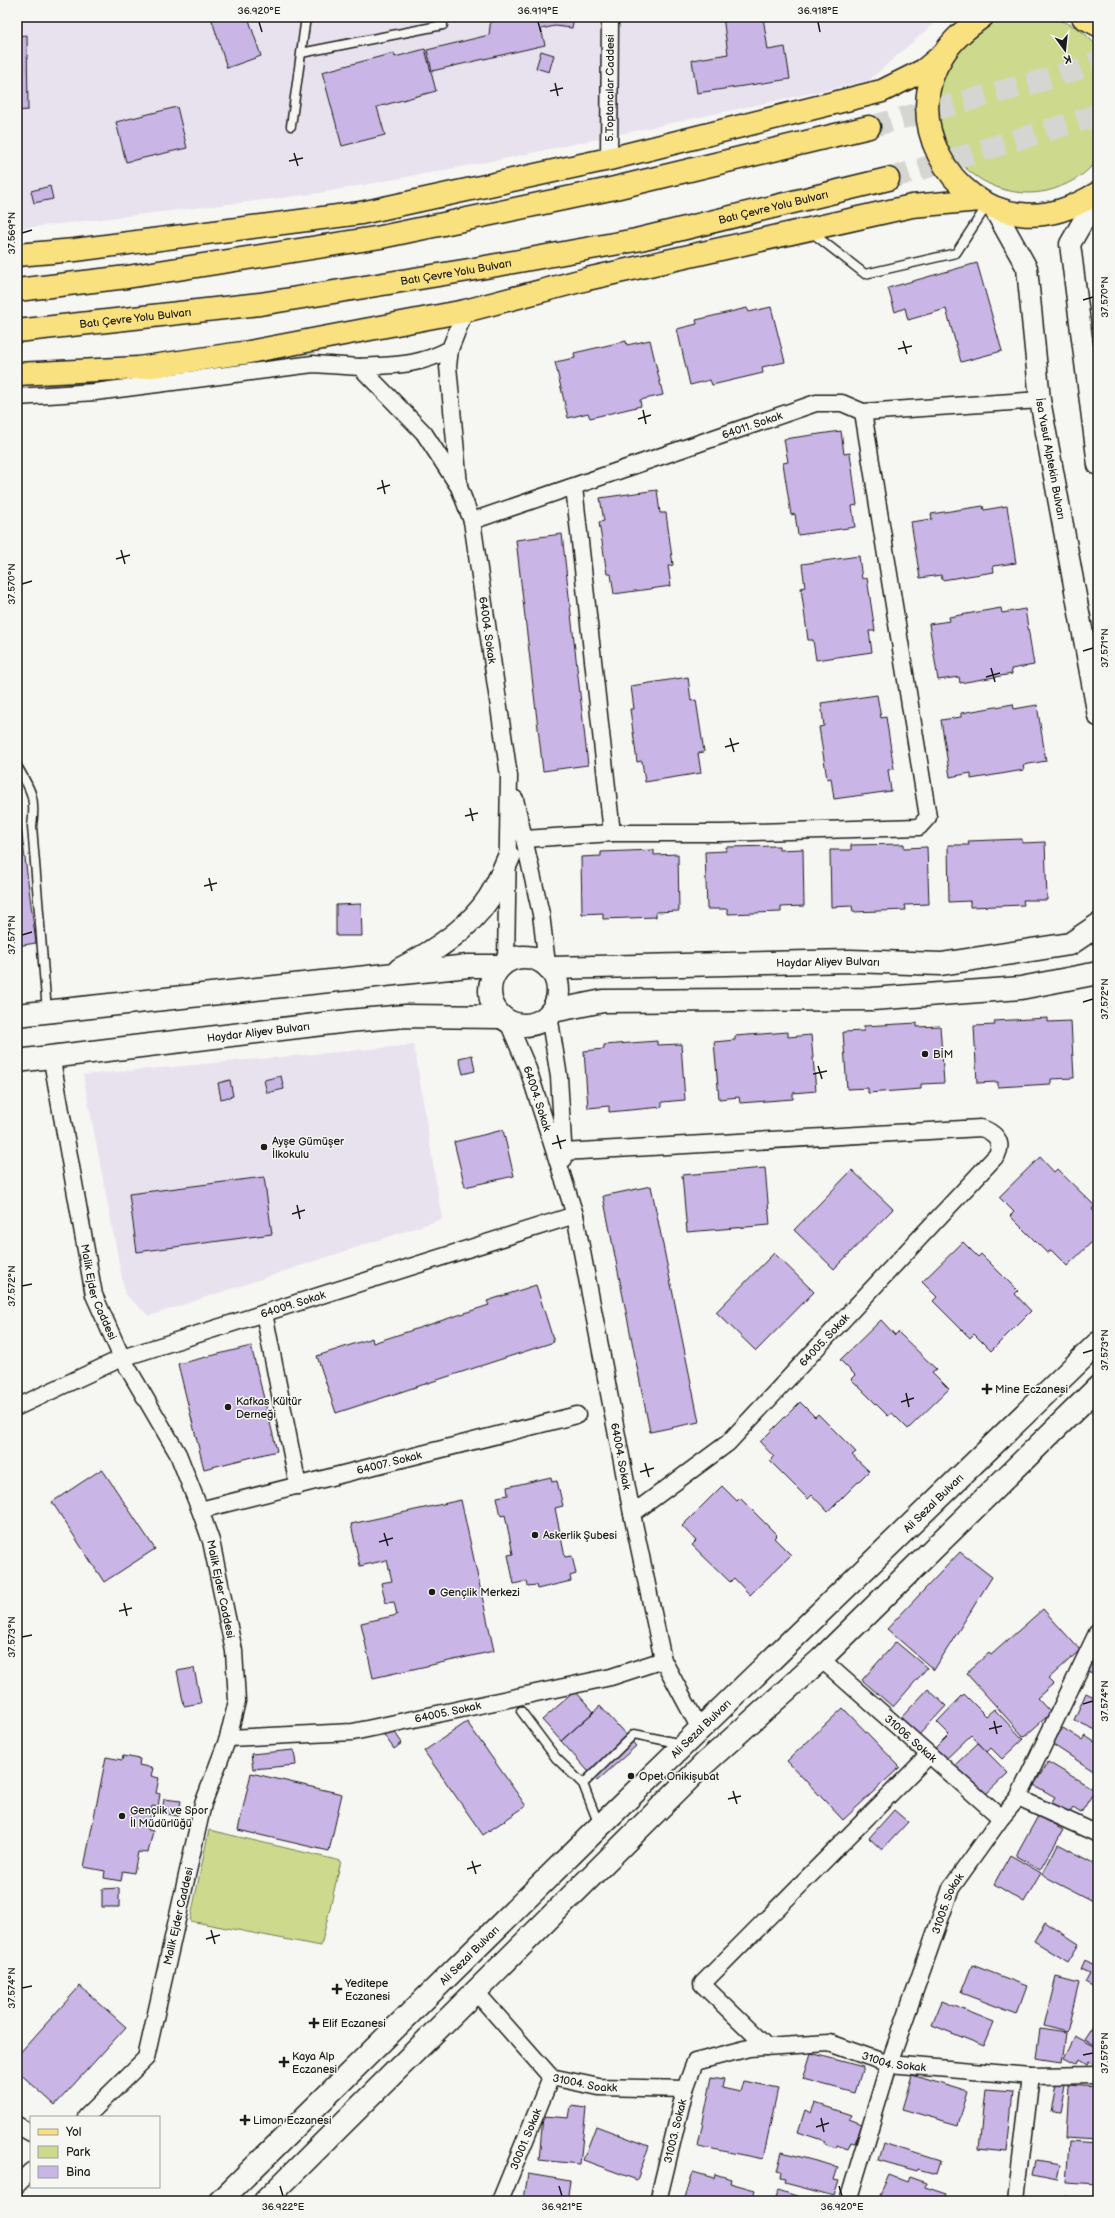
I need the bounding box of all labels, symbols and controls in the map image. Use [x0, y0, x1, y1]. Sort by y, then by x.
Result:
text: 36.920°E [238, 5, 281, 17]
text: 36.919°E [518, 5, 559, 17]
text: 36.918°E [798, 5, 839, 17]
north arrow [1045, 30, 1085, 70]
street label: 5.Toptancılar Caddesi [603, 34, 617, 142]
text: K [1062, 52, 1073, 67]
street label: Batı Çevre Yolu Bulvarı [717, 188, 829, 227]
text: 37.569°N [6, 212, 18, 254]
street label: Batı Çevre Yolu Bulvarı [399, 257, 513, 288]
text: 37.570°N [1099, 276, 1111, 318]
street label: Batı Çevre Yolu Bulvarı [79, 306, 192, 331]
street label: İsa Yusuf Alptekin Bulvarı [1033, 397, 1068, 521]
street label: 64011. Sokak [720, 409, 785, 442]
text: 37.570°N [6, 563, 18, 605]
street label: 64004. Sokak [476, 596, 499, 665]
text: 37.571°N [1099, 628, 1111, 668]
text: 37.571°N [6, 915, 18, 955]
street label: Haydar Aliyev Bulvarı [776, 955, 880, 970]
text: 37.572°N [1099, 978, 1111, 1020]
street label: Haydar Aliyev Bulvarı [206, 1020, 310, 1045]
place label: BİM [933, 1048, 953, 1061]
marker: BİM [920, 1049, 930, 1059]
street label: 64004. Sokak [520, 1064, 554, 1133]
place label: Ayşe Gümüşer İlkokulu [272, 1135, 345, 1161]
marker: Ayşe Gümüşer İlkokulu [259, 1142, 269, 1152]
street label: Malik Ejder Caddesi [78, 1243, 119, 1342]
text: 37.572°N [6, 1265, 18, 1307]
street label: 64009. Sokak [259, 1288, 328, 1321]
street label: 64005. Sokak [797, 1311, 852, 1369]
text: 37.573°N [1099, 1329, 1111, 1371]
place label: Mine Eczanesi [995, 1383, 1068, 1396]
marker: Mine Eczanesi [982, 1384, 992, 1394]
place label: Kafkas Kültür Derneği [236, 1395, 302, 1421]
marker: Kafkas Kültür Derneği [223, 1402, 233, 1412]
street label: 64004. Sokak [608, 1422, 633, 1491]
street label: 64007. Sokak [355, 1448, 424, 1477]
street label: Ali Sezal Bulvarı [901, 1471, 966, 1535]
place label: Askerlik Şubesi [543, 1529, 617, 1542]
marker: Askerlik Şubesi [530, 1530, 540, 1540]
street label: Malik Ejder Caddesi [204, 1539, 237, 1639]
place label: Gençlik Merkezi [440, 1586, 520, 1599]
marker: Gençlik Merkezi [427, 1587, 437, 1597]
text: 37.573°N [6, 1616, 18, 1658]
text: 37.574°N [1099, 1680, 1111, 1722]
street label: Ali Sezal Bulvarı [668, 1697, 734, 1761]
street label: 64005. Sokak [414, 1699, 483, 1726]
street label: 31006. Sokak [882, 1712, 940, 1766]
place label: Opet Onikişubat [639, 1770, 720, 1783]
marker: Opet Onikişubat [626, 1771, 636, 1781]
place label: Gençlik ve Spor İl Müdürlüğü [130, 1804, 209, 1830]
marker: Gençlik ve Spor İl Müdürlüğü [117, 1811, 127, 1821]
street label: Malik Ejder Caddesi [161, 1866, 196, 1966]
street label: 31005. Sokak [929, 1870, 967, 1936]
street label: Ali Sezal Bulvarı [437, 1923, 502, 1988]
text: 37.574°N [6, 1967, 18, 2009]
place label: Yeditepe Eczanesi [344, 1977, 390, 2003]
marker: Yeditepe Eczanesi [332, 1984, 342, 1994]
place label: Elif Eczanesi [322, 2017, 386, 2030]
marker: Elif Eczanesi [309, 2018, 319, 2028]
text: 37.575°N [1099, 2032, 1111, 2074]
street label: 31004. Sokak [860, 2049, 927, 2074]
place label: Kaya Alp Eczanesi [292, 2050, 337, 2076]
marker: Kaya Alp Eczanesi [279, 2057, 289, 2067]
street label: 31004. Soakk [551, 2072, 618, 2094]
street label: 31003. Sokak [661, 2097, 689, 2164]
street label: 30001. Sokak [508, 2106, 545, 2172]
place label: Limon Eczanesi [253, 2114, 332, 2127]
marker: Limon Eczanesi [240, 2115, 250, 2125]
legend [30, 2116, 160, 2188]
text: Yol [65, 2125, 81, 2140]
text: Park [66, 2145, 90, 2160]
text: Bina [66, 2165, 91, 2180]
text: 36.922°E [262, 2201, 305, 2213]
text: 36.921°E [542, 2201, 583, 2213]
text: 36.920°E [821, 2201, 864, 2213]

